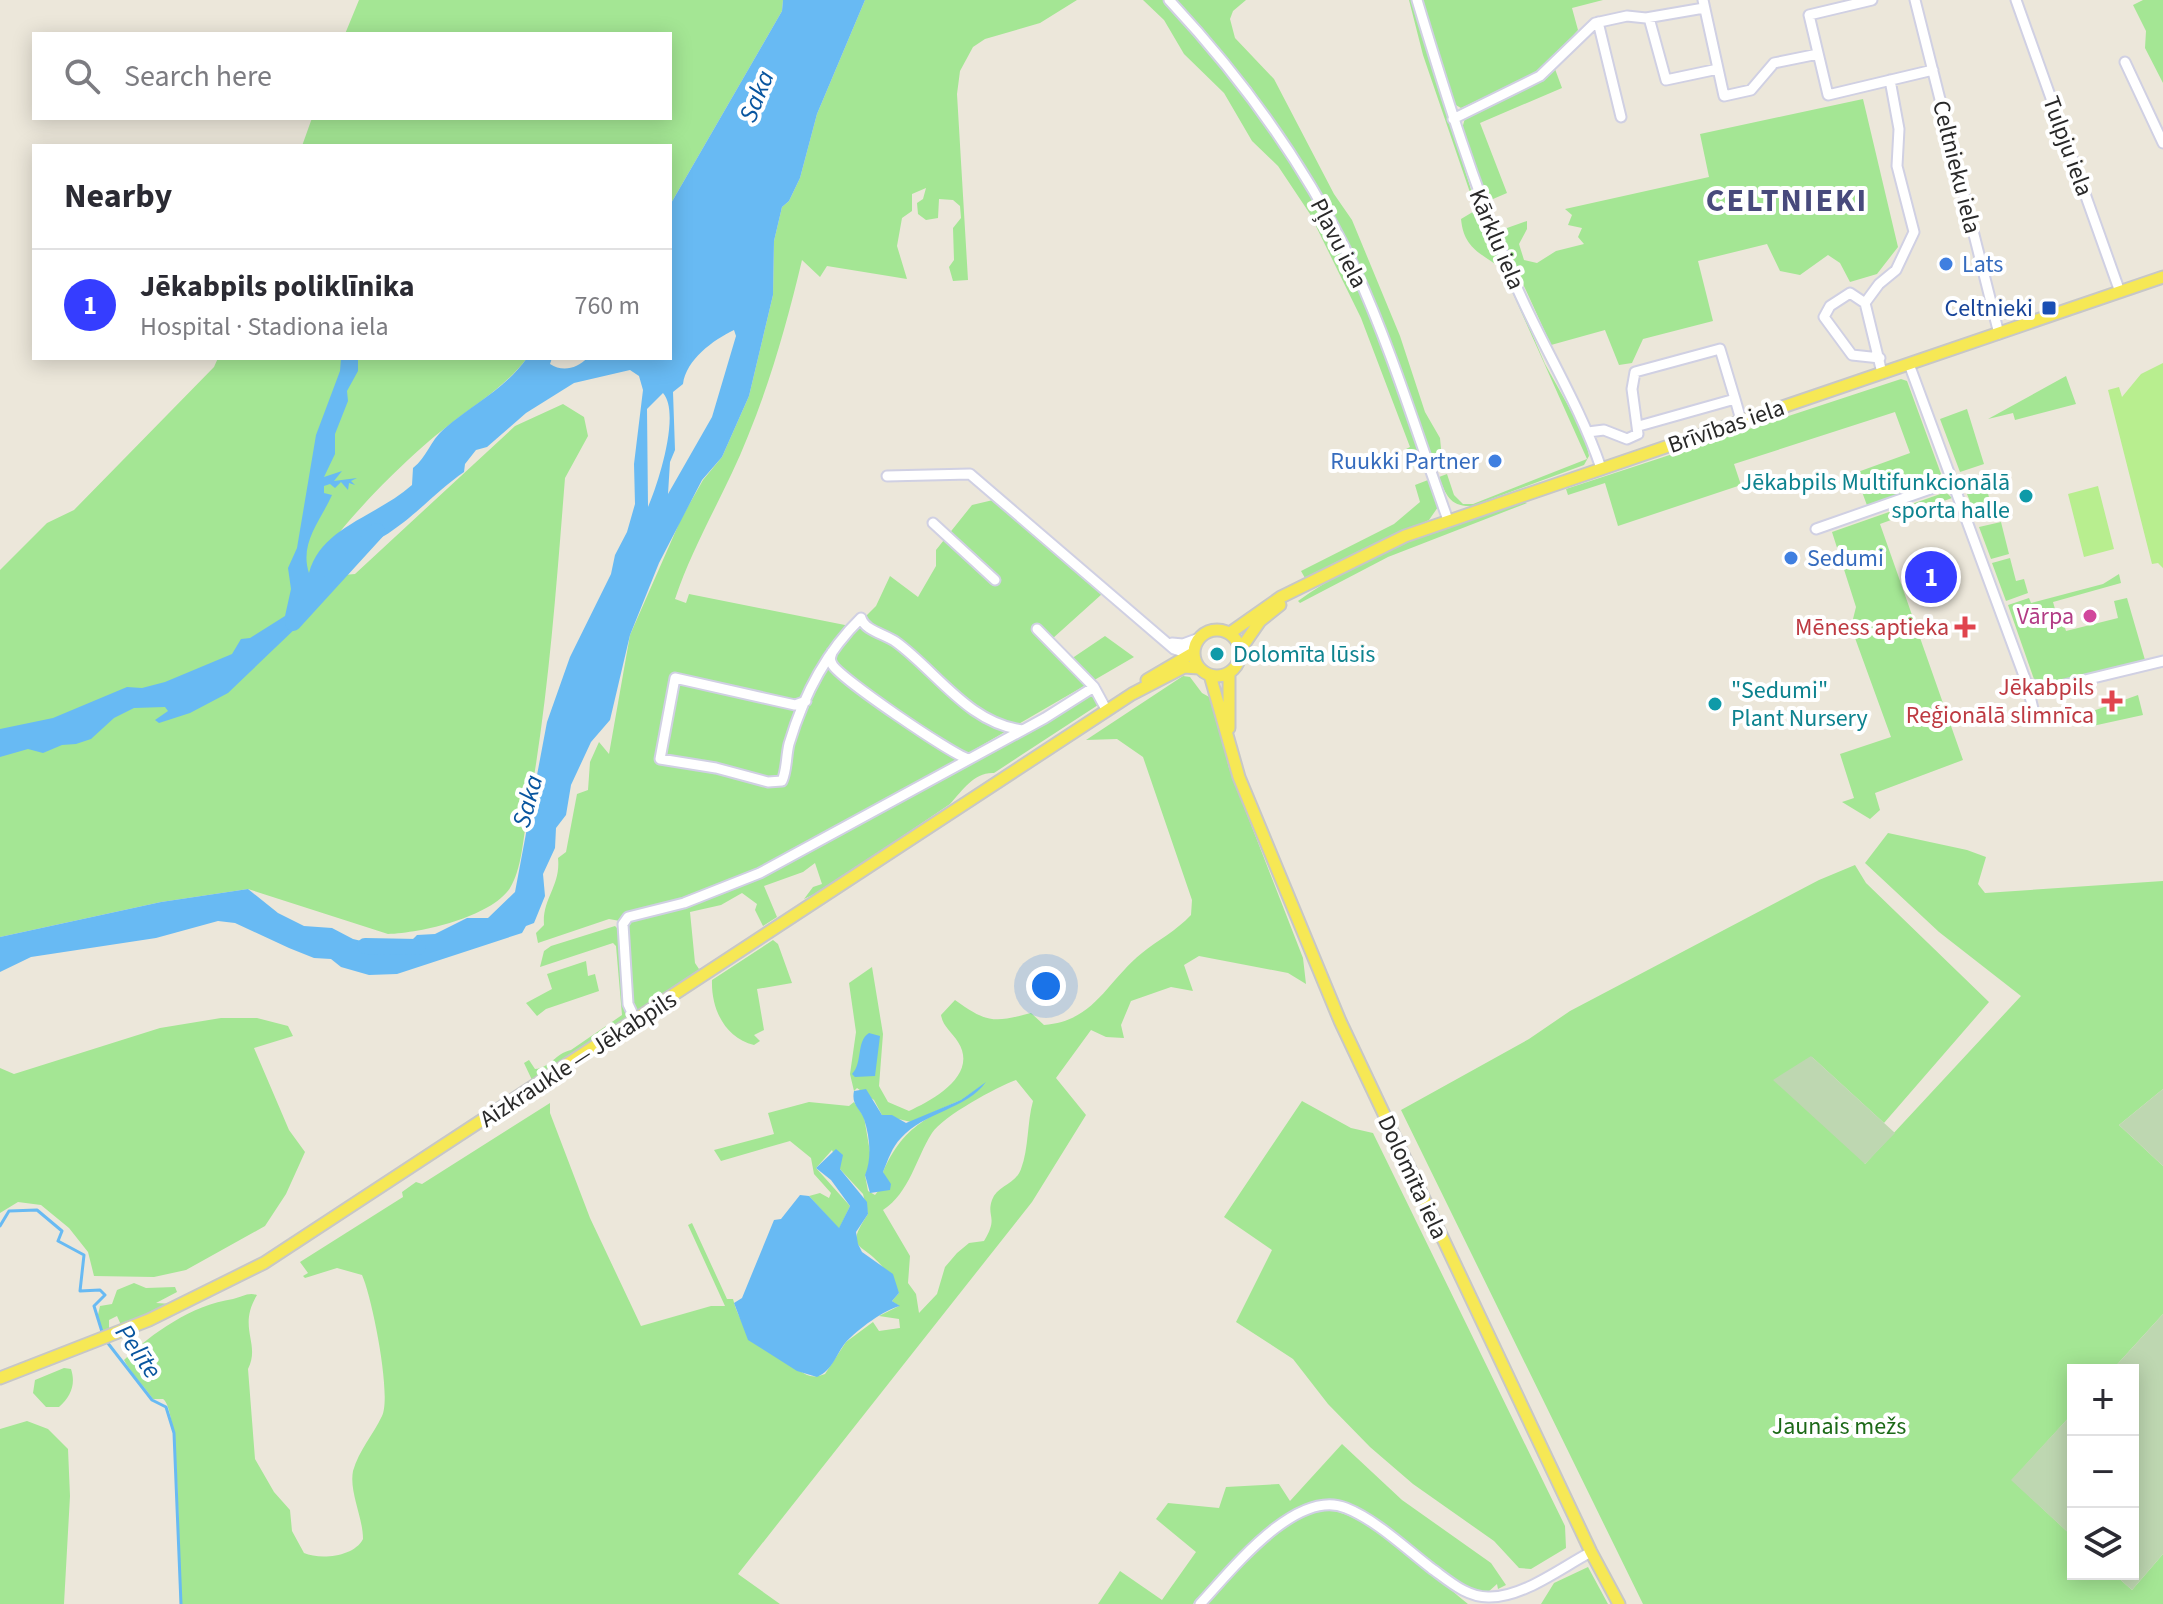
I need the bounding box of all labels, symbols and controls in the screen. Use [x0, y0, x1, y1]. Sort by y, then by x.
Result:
search box [32, 32, 672, 120]
icon: search [60, 54, 104, 98]
text: Search here [124, 55, 272, 98]
water label: Saka [729, 65, 784, 128]
street label: Tulpju iela [2033, 91, 2102, 201]
street label: Celtnieku iela [1923, 97, 1990, 237]
text: Nearby [64, 172, 172, 221]
district label: CELTNIEKI [1706, 178, 1868, 224]
street label: Kārklu iela [1460, 183, 1533, 295]
street label: Pļavu iela [1301, 192, 1376, 294]
place label: Lats [1962, 247, 2003, 282]
marker: Lats [1937, 255, 1955, 273]
text: Jēkabpils poliklīnika [140, 265, 415, 308]
text: 1 [83, 287, 97, 324]
text: 760 m [574, 287, 640, 324]
place label: Celtnieki [1944, 291, 2033, 326]
marker: Celtnieki [2040, 299, 2058, 317]
text: Hospital · Stadiona iela [140, 308, 389, 345]
street label: Brīvības iela [1663, 390, 1789, 463]
place label: Ruukki Partner [1330, 444, 1480, 479]
marker: Ruukki Partner [1486, 452, 1504, 470]
place label: Jēkabpils Multifunkcionālā sporta halle [1741, 465, 2010, 528]
marker: Jēkabpils Multifunkcionālā sporta halle [2017, 487, 2035, 505]
place label: Sedumi [1807, 541, 1884, 576]
pin: 1 [1905, 547, 1957, 607]
marker: Sedumi [1782, 549, 1800, 567]
place label: Vārpa [2017, 599, 2074, 634]
marker: Vārpa [2081, 607, 2099, 625]
place label: Mēness aptieka [1795, 610, 1949, 645]
marker: Mēness aptieka [1956, 618, 1974, 636]
place label: Dolomīta lūsis [1233, 637, 1375, 672]
marker: Dolomīta lūsis [1208, 645, 1226, 663]
place label: Jēkabpils Reģionālā slimnīca [1906, 670, 2094, 733]
place label: "Sedumi" Plant Nursery [1731, 673, 1868, 736]
marker: Jēkabpils Reģionālā slimnīca [2101, 690, 2123, 712]
marker: "Sedumi" Plant Nursery [1706, 695, 1724, 713]
water label: Saka [503, 771, 552, 831]
your location [1026, 966, 1066, 1006]
street label: Aizkraukle — Jēkabpils [473, 983, 684, 1136]
street label: Dolomīta iela [1369, 1109, 1457, 1245]
water label: Pelīte [106, 1316, 171, 1386]
map controls [2067, 1364, 2139, 1580]
button: + [2067, 1364, 2139, 1436]
park label: Jaunais mežs [1772, 1409, 1906, 1444]
button: − [2067, 1436, 2139, 1508]
button: layers [2067, 1508, 2139, 1580]

